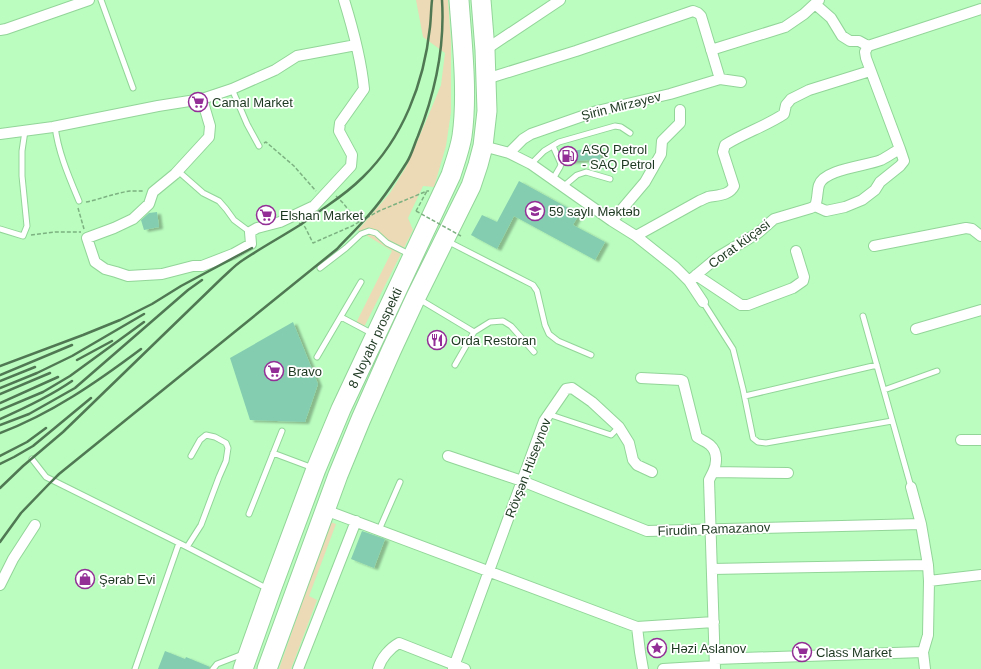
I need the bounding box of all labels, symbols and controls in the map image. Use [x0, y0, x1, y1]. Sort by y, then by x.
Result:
street label: Şirin Mirzəyev [580, 89, 663, 123]
supermarket icon: Camal Market [187, 91, 209, 113]
place label: Camal Market [212, 95, 293, 110]
place label: ASQ Petrol - SAQ Petrol [582, 142, 655, 172]
fuel station icon: ASQ Petrol - SAQ Petrol [557, 145, 579, 167]
school or university icon: 59 saylı Məktəb [524, 200, 546, 222]
supermarket icon: Elshan Market [255, 204, 277, 226]
place label: 59 saylı Məktəb [549, 204, 640, 219]
place label: Elshan Market [280, 208, 363, 223]
street label: Corat küçəsi [705, 217, 773, 271]
street label: 8 Noyabr prospekti [345, 285, 405, 391]
restaurant icon: Orda Restoran [426, 329, 448, 351]
place label: Orda Restoran [451, 333, 536, 348]
supermarket icon: Bravo [263, 360, 285, 382]
place label: Bravo [288, 364, 322, 379]
street label: Rövşən Hüseynov [502, 416, 554, 520]
street label: Firudin Ramazanov [657, 520, 771, 538]
shop icon: Şərab Evi [74, 568, 96, 590]
place label: Şərab Evi [99, 572, 155, 587]
place icon: Həzi Aslanov [646, 637, 668, 659]
place label: Həzi Aslanov [671, 641, 747, 656]
supermarket icon: Class Market [791, 641, 813, 663]
place label: Class Market [816, 645, 892, 660]

